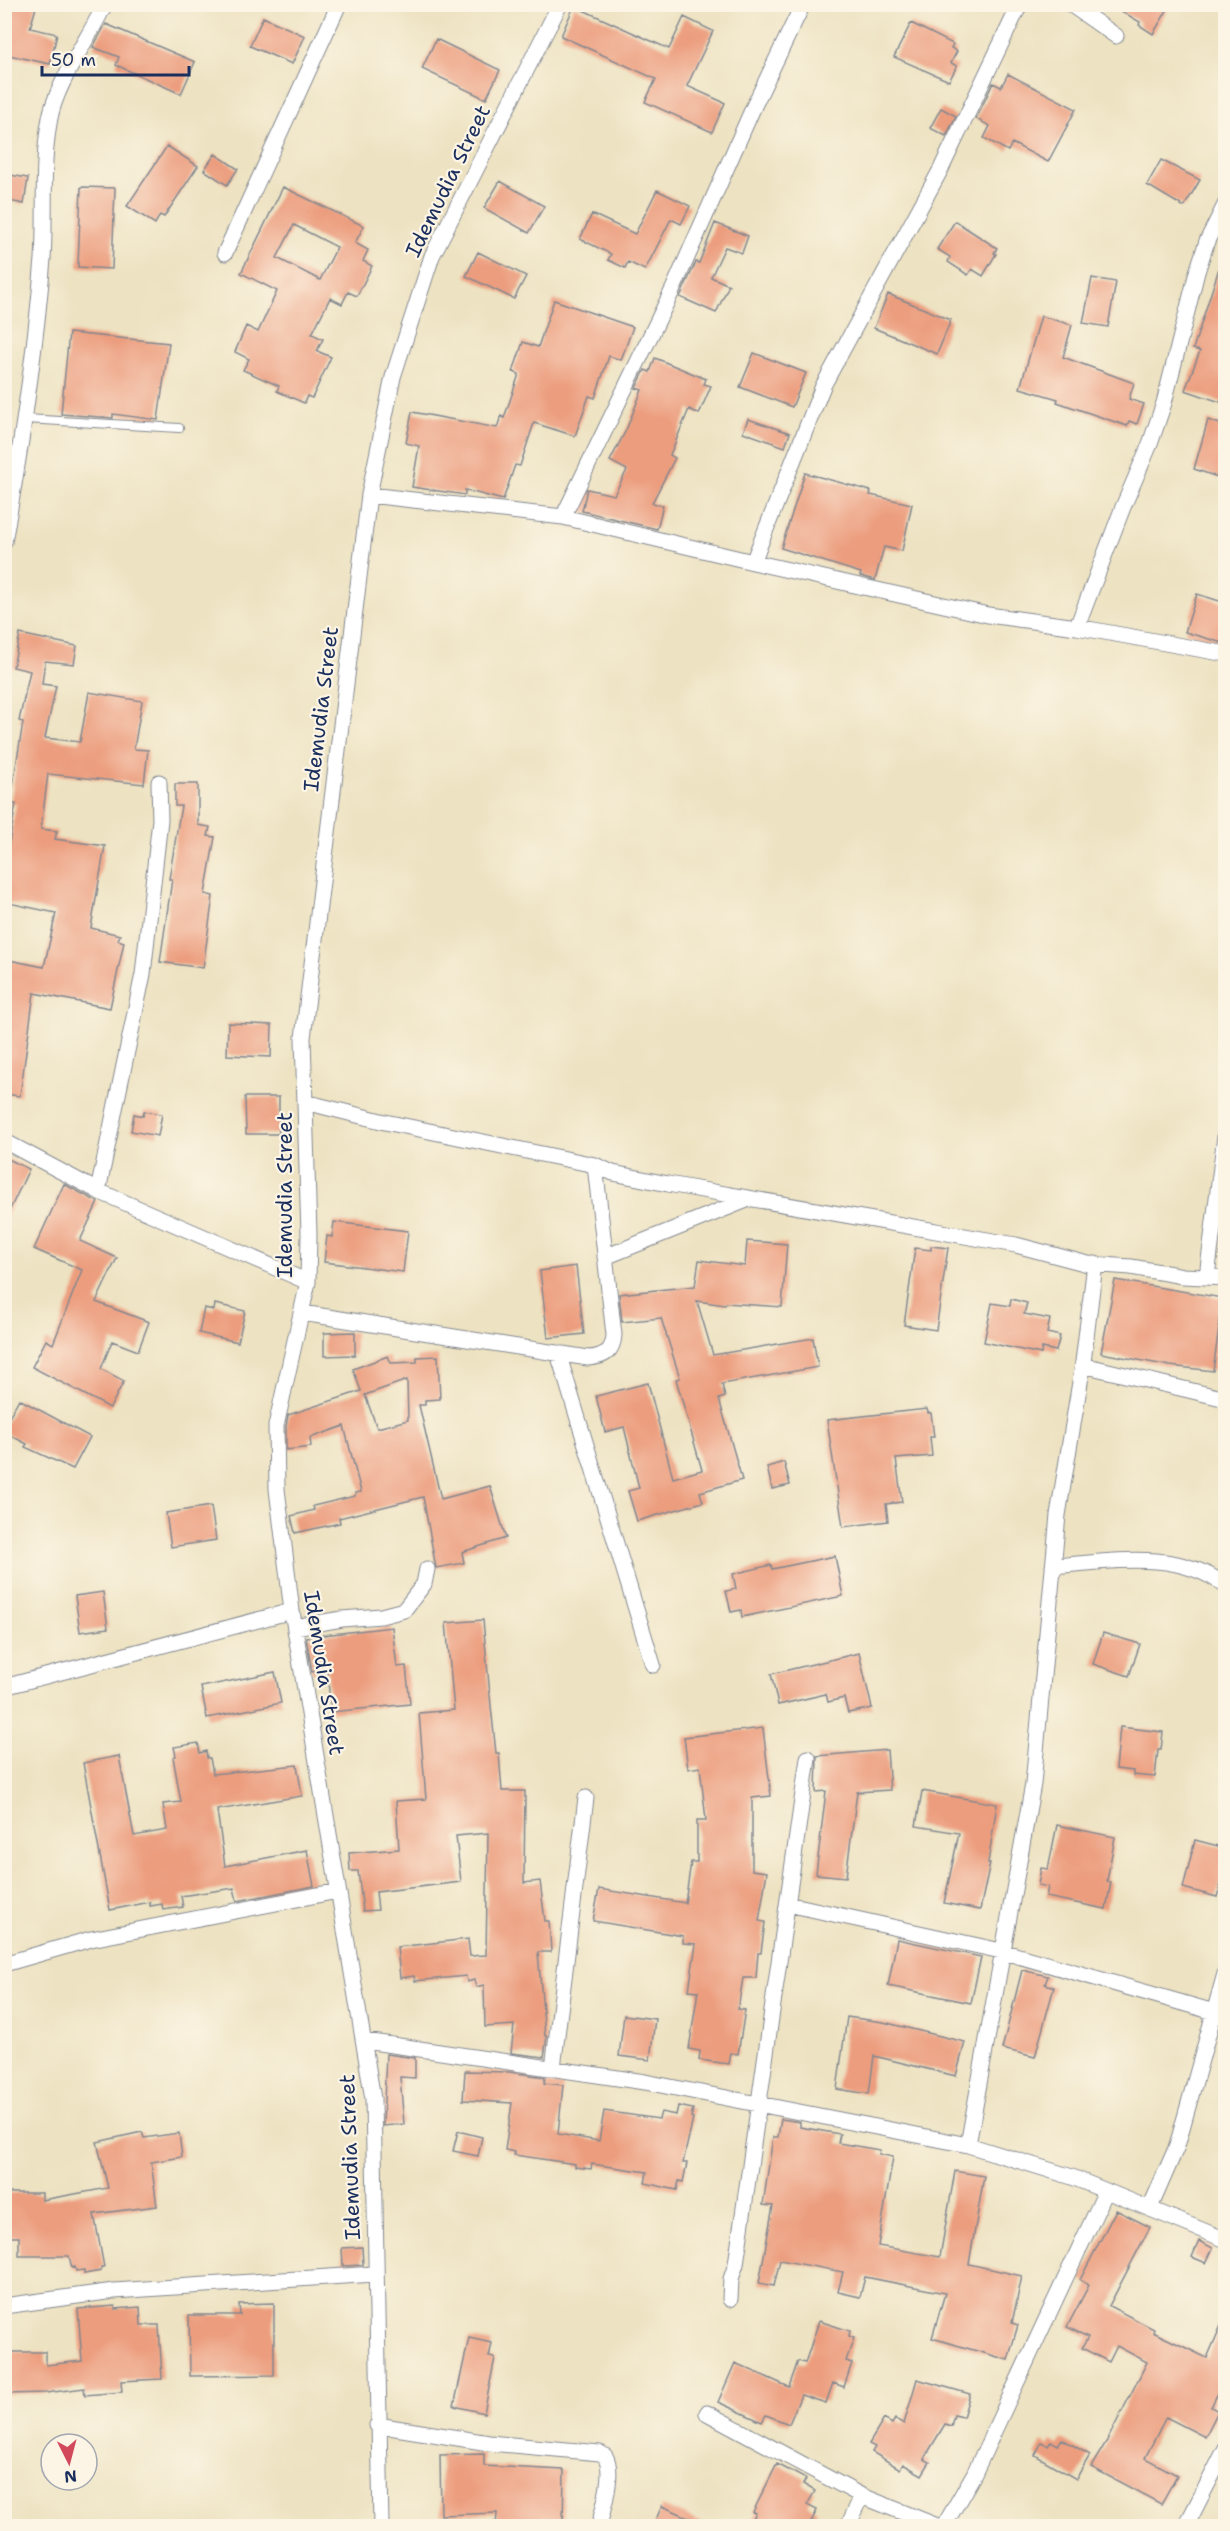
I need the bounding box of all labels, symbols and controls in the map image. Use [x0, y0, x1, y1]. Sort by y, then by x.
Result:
scale bar [42, 39, 189, 77]
text: 50 m [51, 48, 96, 72]
street label: Idemudia Street [399, 100, 497, 262]
street label: Idemudia Street [297, 625, 345, 793]
street label: Idemudia Street [271, 1112, 299, 1278]
street label: Idemudia Street [297, 1589, 351, 1757]
street label: Idemudia Street [333, 2073, 367, 2241]
north arrow [39, 2432, 99, 2492]
text: N [63, 2465, 78, 2488]

